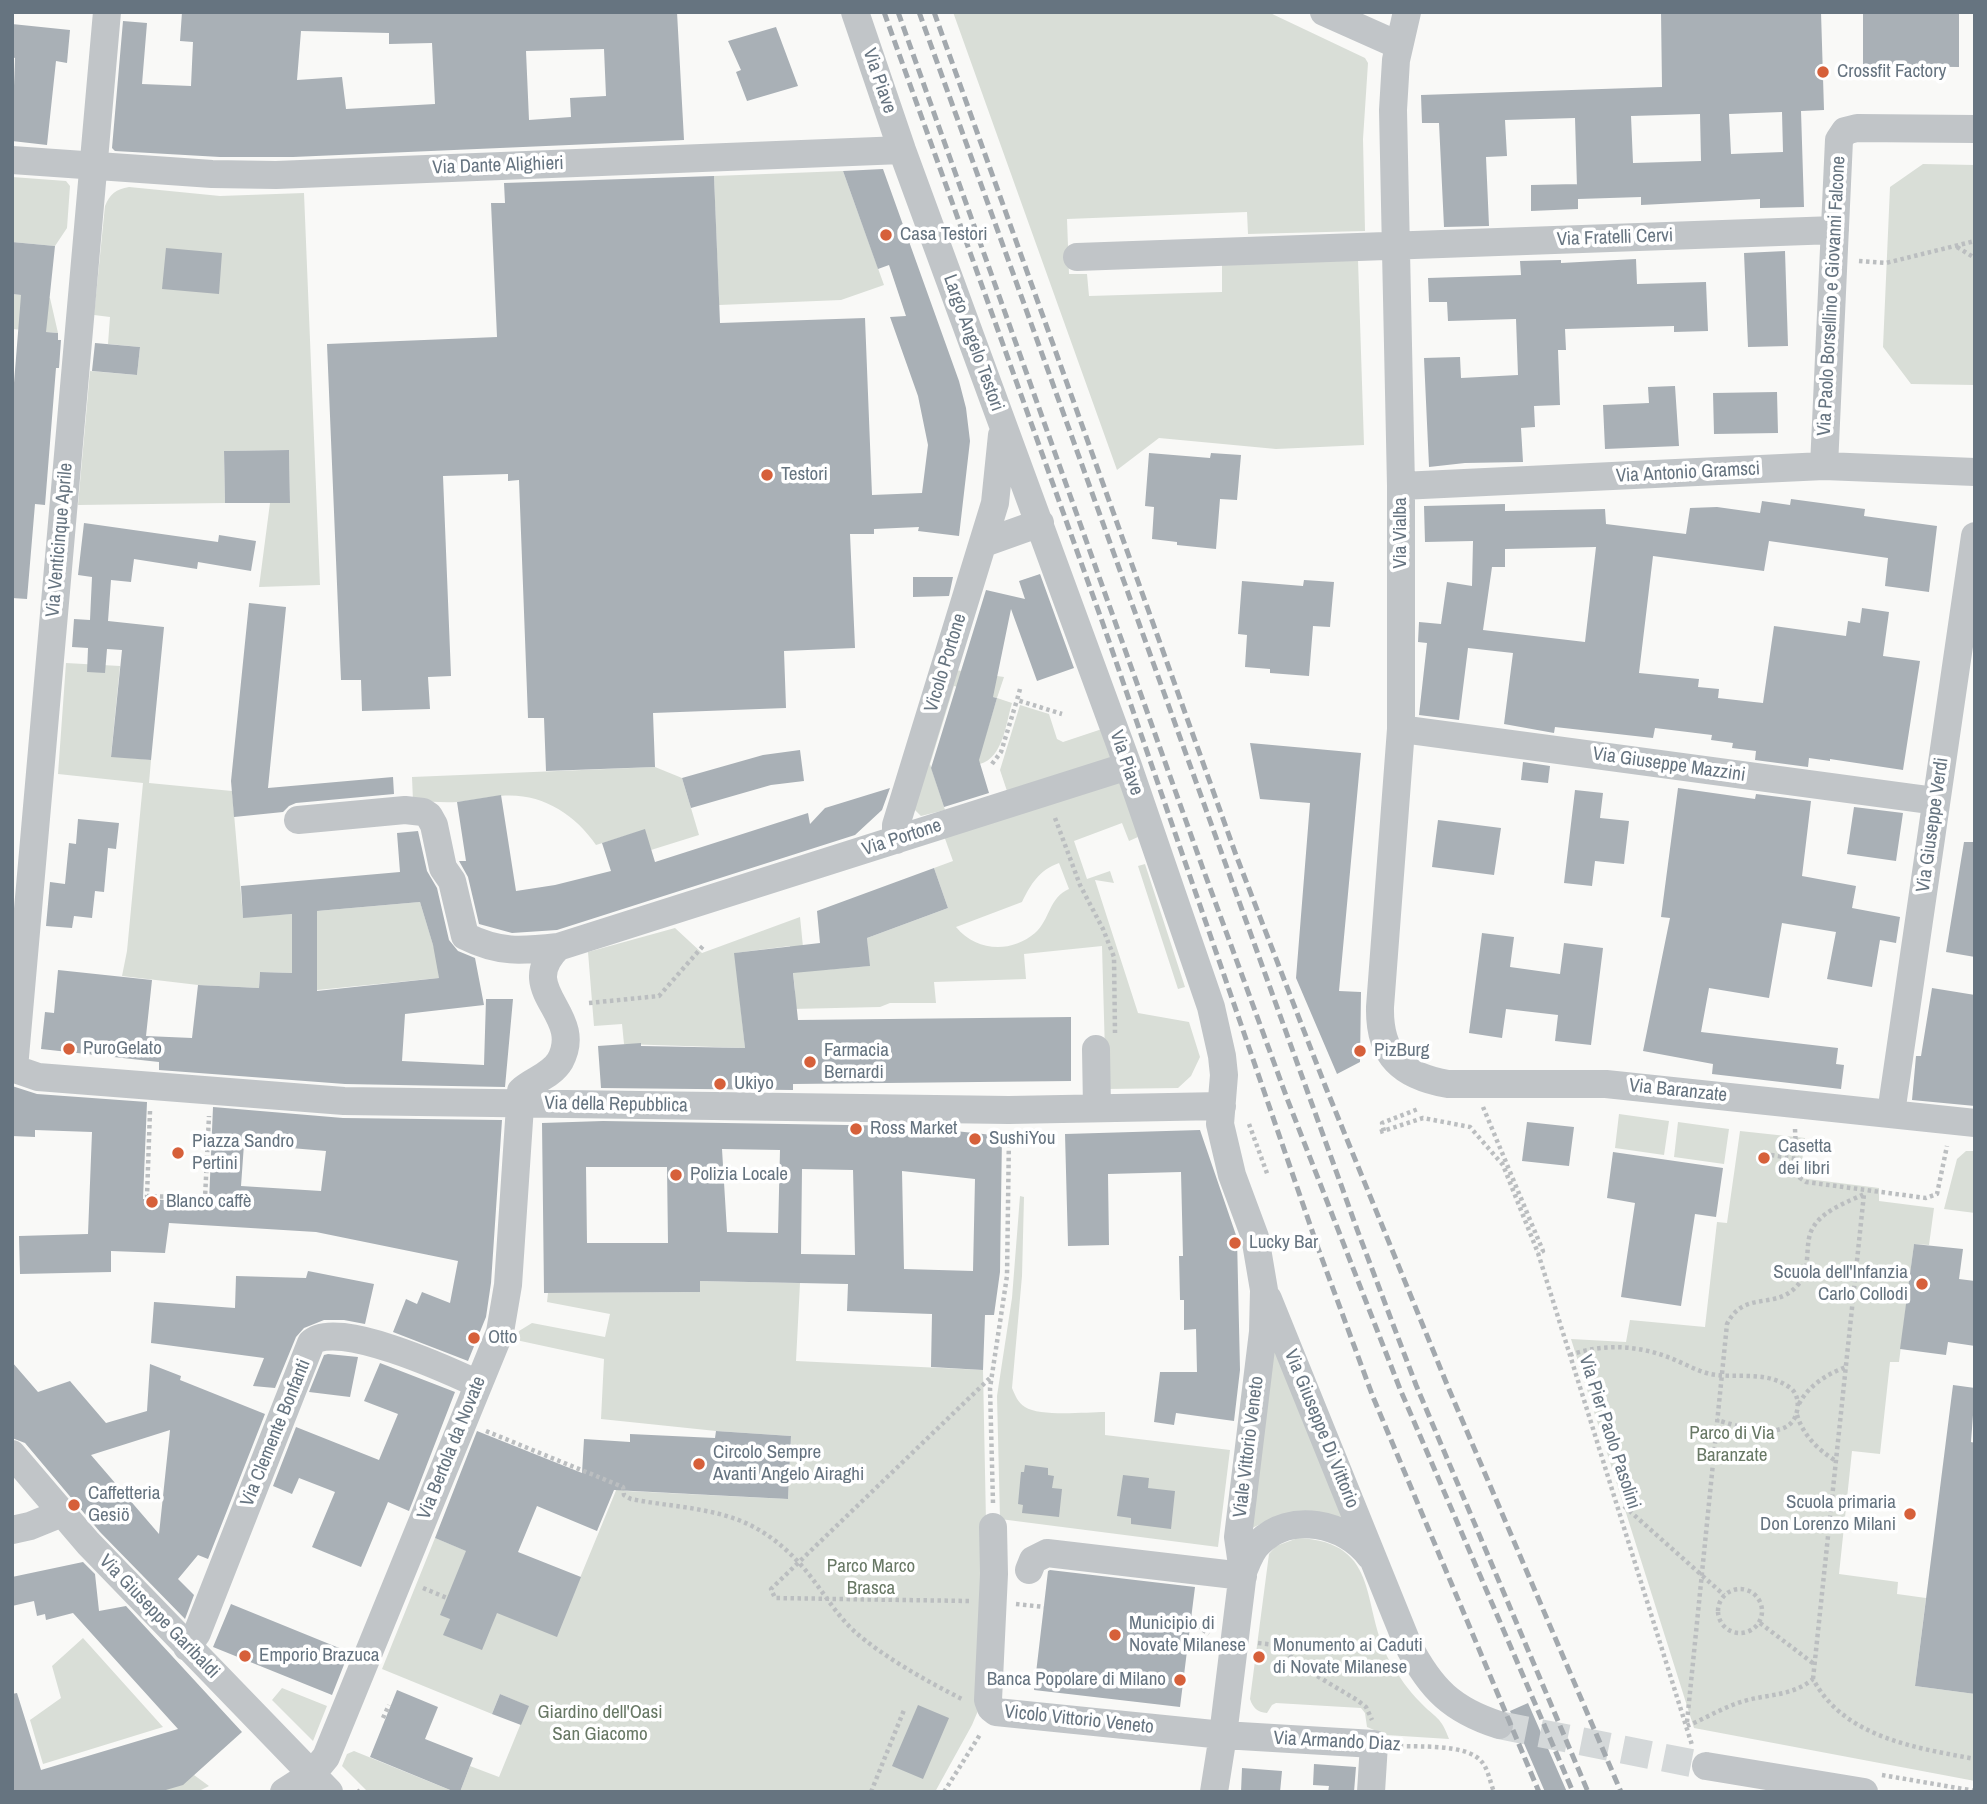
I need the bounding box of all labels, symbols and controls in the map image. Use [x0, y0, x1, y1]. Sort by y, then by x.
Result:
street label: Via Piave [857, 45, 901, 117]
place label: Crossfit Factory [1837, 61, 1946, 83]
marker: Crossfit Factory [1815, 64, 1831, 80]
street label: Via Dante Alighieri [432, 152, 564, 180]
street label: Via Paolo Borsellino e Giovanni Falcone [1813, 155, 1851, 437]
place label: Casa Testori [900, 224, 987, 246]
street label: Via Fratelli Cervi [1556, 225, 1674, 251]
marker: Casa Testori [878, 227, 894, 243]
street label: Largo Angelo Testori [938, 272, 1008, 414]
street label: Via Antonio Gramsci [1615, 458, 1761, 488]
street label: Via Venticinque Aprile [42, 462, 78, 618]
place label: Testori [781, 464, 828, 486]
marker: Testori [759, 467, 775, 483]
street label: Via Vialba [1390, 497, 1412, 569]
street label: Vicolo Portone [920, 611, 972, 715]
street label: Via Piave [1104, 727, 1148, 799]
street label: Via Giuseppe Mazzini [1591, 743, 1747, 787]
street label: Via Giuseppe Verdi [1912, 756, 1954, 894]
street label: Via Portone [859, 814, 945, 862]
place label: PuroGelato [83, 1038, 162, 1060]
place label: Farmacia Bernardi [824, 1040, 889, 1084]
place label: PizBurg [1374, 1040, 1429, 1062]
marker: PuroGelato [61, 1041, 77, 1057]
marker: PizBurg [1352, 1043, 1368, 1059]
marker: Farmacia Bernardi [802, 1054, 818, 1070]
place label: Ukiyo [734, 1073, 774, 1095]
street label: Via Baranzate [1628, 1075, 1728, 1107]
marker: Ukiyo [712, 1076, 728, 1092]
street label: Via della Repubblica [544, 1092, 688, 1118]
place label: Ross Market [870, 1118, 957, 1140]
marker: Ross Market [848, 1121, 864, 1137]
place label: SushiYou [989, 1128, 1055, 1150]
place label: Piazza Sandro Pertini [192, 1131, 294, 1175]
marker: SushiYou [967, 1131, 983, 1147]
place label: Casetta dei libri [1778, 1136, 1832, 1180]
marker: Piazza Sandro Pertini [170, 1145, 186, 1161]
marker: Casetta dei libri [1756, 1150, 1772, 1166]
place label: Polizia Locale [690, 1164, 788, 1186]
marker: Polizia Locale [668, 1167, 684, 1183]
place label: Blanco caffè [166, 1191, 251, 1213]
marker: Blanco caffè [144, 1194, 160, 1210]
place label: Lucky Bar [1249, 1232, 1318, 1254]
marker: Lucky Bar [1227, 1235, 1243, 1251]
place label: Scuola dell'Infanzia Carlo Collodi [1773, 1262, 1908, 1306]
marker: Scuola dell'Infanzia Carlo Collodi [1914, 1276, 1930, 1292]
place label: Otto [488, 1327, 517, 1349]
marker: Otto [466, 1330, 482, 1346]
street label: Via Giuseppe Di Vittorio [1279, 1346, 1363, 1512]
street label: Via Pier Paolo Pasolini [1573, 1352, 1645, 1512]
street label: Via Clemente Bonfanti [236, 1356, 316, 1510]
street label: Via Bertola da Novate [413, 1373, 491, 1523]
street label: Viale Vittorio Veneto [1229, 1375, 1269, 1519]
park label: Parco di Via Baranzate [1689, 1423, 1775, 1467]
place label: Circolo Sempre Avanti Angelo Airaghi [713, 1442, 864, 1486]
marker: Circolo Sempre Avanti Angelo Airaghi [691, 1456, 707, 1472]
place label: Caffetteria Gesiö [88, 1483, 160, 1527]
place label: Scuola primaria Don Lorenzo Milani [1760, 1492, 1896, 1536]
marker: Caffetteria Gesiö [66, 1497, 82, 1513]
marker: Scuola primaria Don Lorenzo Milani [1902, 1506, 1918, 1522]
street label: Via Giuseppe Garibaldi [94, 1550, 224, 1684]
park label: Parco Marco Brasca [827, 1556, 915, 1600]
place label: Municipio di Novate Milanese [1129, 1613, 1246, 1657]
marker: Municipio di Novate Milanese [1107, 1627, 1123, 1643]
place label: Monumento ai Caduti di Novate Milanese [1273, 1635, 1423, 1679]
place label: Emporio Brazuca [259, 1645, 379, 1667]
marker: Emporio Brazuca [237, 1648, 253, 1664]
marker: Monumento ai Caduti di Novate Milanese [1251, 1649, 1267, 1665]
place label: Banca Popolare di Milano [987, 1669, 1166, 1691]
marker: Banca Popolare di Milano [1172, 1672, 1188, 1688]
street label: Vicolo Vittorio Veneto [1003, 1701, 1155, 1739]
park label: Giardino dell'Oasi San Giacomo [537, 1702, 663, 1746]
street label: Via Armando Diaz [1273, 1727, 1401, 1757]

